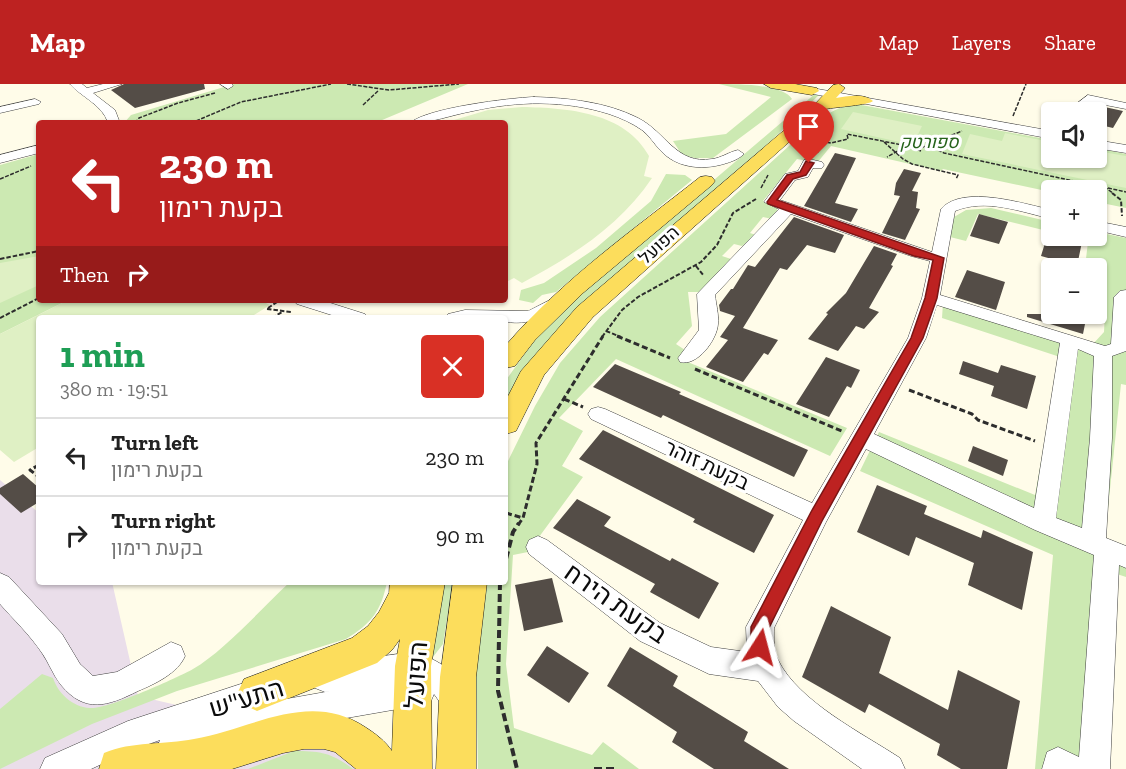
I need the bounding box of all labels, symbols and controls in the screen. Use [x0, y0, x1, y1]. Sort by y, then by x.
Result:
text: Map [30, 26, 85, 59]
text: Map [879, 30, 919, 55]
text: Layers [952, 30, 1011, 55]
text: Share [1044, 30, 1096, 55]
pin [783, 101, 834, 163]
map controls [1041, 102, 1107, 324]
button: sound [1041, 102, 1107, 168]
icon: arrive [792, 110, 825, 143]
park label: ספורטק [899, 131, 960, 153]
text: 230 m [159, 138, 273, 189]
icon: left [60, 144, 138, 222]
button: + [1041, 180, 1107, 246]
text: בקעת רימון [159, 192, 283, 224]
street label: הפועל [634, 221, 684, 269]
icon: right [121, 258, 154, 291]
button: − [1041, 258, 1107, 324]
text: Then [60, 261, 109, 288]
text: 1 min [60, 333, 145, 376]
button: close [421, 335, 484, 398]
text: 380 m · 19:51 [60, 377, 168, 401]
text: Turn left [111, 429, 198, 456]
street label: בקעת זוהר [661, 434, 753, 495]
icon: left [60, 441, 93, 474]
text: 230 m [425, 444, 484, 471]
text: בקעת רימון [111, 458, 203, 482]
text: Turn right [111, 507, 215, 534]
icon: right [60, 519, 93, 552]
text: 90 m [436, 522, 484, 549]
text: בקעת רימון [111, 536, 203, 560]
street label: בקעת הירח [558, 556, 674, 650]
position arrow [728, 615, 792, 679]
street label: הפועל [398, 640, 434, 710]
street label: התע"ש [205, 671, 287, 725]

